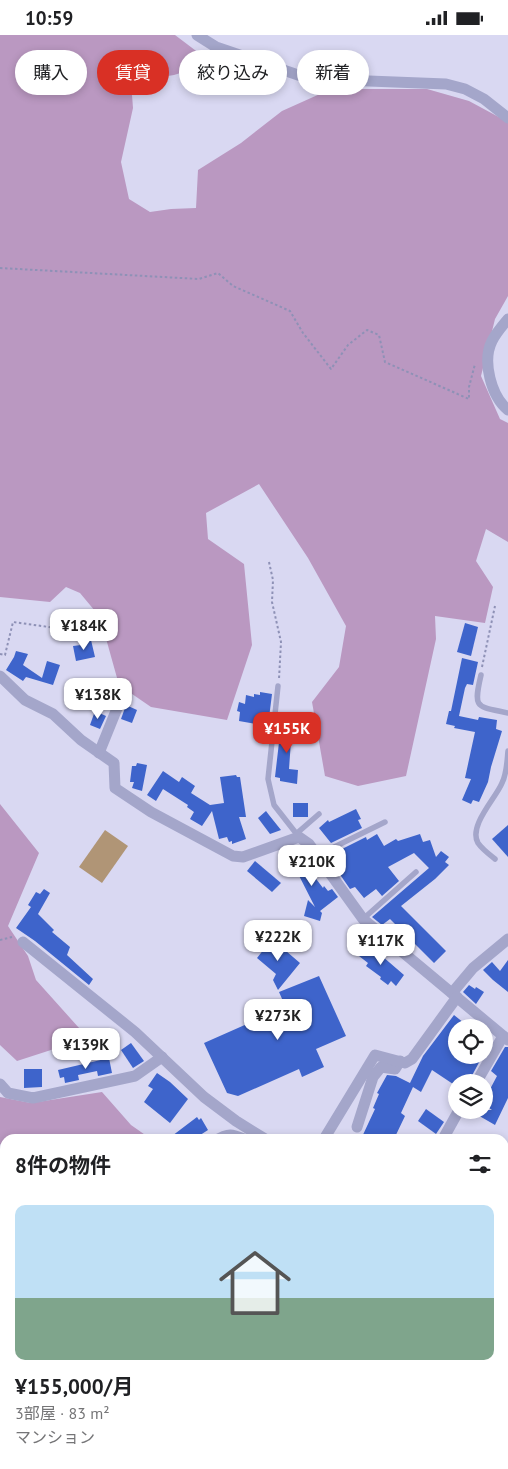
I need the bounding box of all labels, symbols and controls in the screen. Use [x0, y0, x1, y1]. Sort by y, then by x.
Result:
text: 10:59 [25, 6, 73, 30]
chip: 購入 [15, 50, 87, 95]
chip: 賃貸 [97, 50, 169, 95]
chip: 絞り込み [179, 50, 287, 95]
chip: 新着 [297, 50, 369, 95]
pin: ¥184K [49, 609, 119, 651]
text: ¥184K [61, 615, 107, 635]
pin: ¥138K [63, 677, 133, 720]
text: ¥138K [75, 684, 121, 704]
pin: ¥155K [252, 711, 322, 754]
text: ¥155K [264, 718, 310, 738]
pin: ¥210K [277, 845, 347, 887]
text: ¥210K [289, 851, 335, 871]
pin: ¥222K [243, 919, 313, 962]
pin: ¥117K [346, 923, 416, 966]
text: ¥222K [255, 926, 301, 946]
text: ¥117K [358, 930, 404, 950]
pin: ¥273K [243, 999, 313, 1041]
text: ¥273K [255, 1005, 301, 1025]
map controls [448, 1019, 493, 1119]
button: locate [448, 1019, 493, 1064]
pin: ¥139K [51, 1027, 121, 1070]
text: ¥139K [63, 1034, 109, 1054]
button: layers [448, 1074, 493, 1119]
icon: filters [466, 1150, 494, 1178]
text: 8件の物件 [15, 1152, 111, 1179]
icon: home [210, 1238, 300, 1328]
text: ¥155,000/月 [15, 1373, 133, 1400]
text: 3部屋 · 83 m² [15, 1403, 110, 1423]
text: マンション [15, 1427, 95, 1447]

